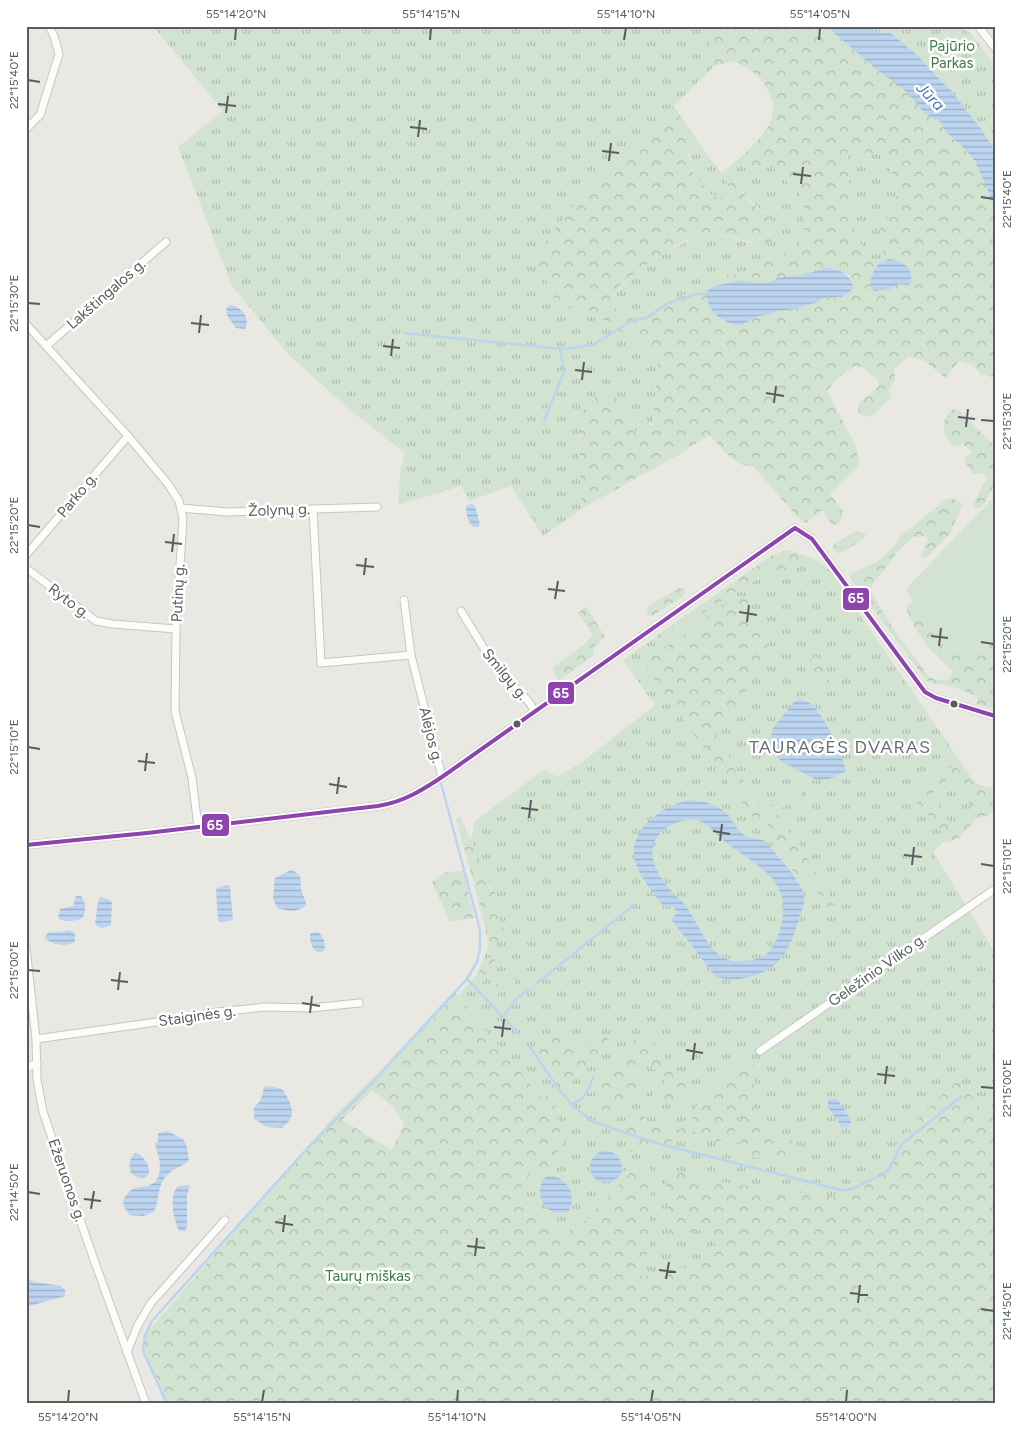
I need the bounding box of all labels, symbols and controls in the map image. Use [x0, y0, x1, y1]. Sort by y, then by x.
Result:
text: 55°14'20"N [206, 7, 266, 21]
text: 55°14'15"N [402, 7, 460, 21]
text: 55°14'10"N [597, 7, 655, 21]
text: 55°14'05"N [790, 7, 850, 21]
park label: Pajūrio Parkas [929, 37, 975, 72]
text: 22°15'40"E [7, 51, 21, 109]
water label: Jūra [912, 78, 949, 114]
text: 22°15'40"E [1000, 170, 1014, 228]
street label: Lakštingalos g. [63, 255, 149, 333]
text: 22°15'30"E [7, 274, 21, 332]
text: 22°15'30"E [1000, 392, 1014, 450]
street label: Parko g. [53, 469, 101, 521]
text: 22°15'20"E [7, 496, 21, 554]
street label: Žolynų g. [248, 500, 310, 520]
street label: Putinų g. [167, 563, 189, 623]
street label: Ryto g. [45, 580, 93, 622]
line badge: 65 [842, 587, 870, 611]
text: 65 [848, 590, 864, 607]
text: 22°15'20"E [1000, 615, 1014, 673]
street label: Smilgų g. [478, 645, 532, 703]
line badge: 65 [547, 681, 575, 705]
text: 65 [553, 685, 569, 702]
unlabelled marker [949, 699, 959, 709]
street label: Alėjos g. [415, 705, 447, 765]
text: 22°15'10"E [7, 719, 21, 775]
unlabelled marker [512, 719, 522, 729]
district label: TAURAGĖS DVARAS [749, 736, 931, 758]
line badge: 65 [201, 813, 230, 837]
text: 65 [207, 817, 223, 834]
text: 22°15'10"E [1000, 838, 1014, 894]
street label: Geležinio Vilko g. [825, 930, 929, 1010]
text: 22°15'00"E [7, 941, 21, 999]
street label: Staiginės g. [157, 1002, 237, 1030]
text: 22°15'00"E [1000, 1059, 1014, 1117]
street label: Ežeruonos g. [44, 1136, 90, 1224]
text: 22°14'50"E [7, 1163, 21, 1221]
park label: Taurų miškas [325, 1267, 411, 1285]
text: 22°14'50"E [1000, 1282, 1014, 1340]
text: 55°14'20"N [38, 1410, 98, 1424]
text: 55°14'15"N [233, 1410, 291, 1424]
text: 55°14'10"N [428, 1410, 486, 1424]
text: 55°14'05"N [621, 1410, 681, 1424]
text: 55°14'00"N [815, 1410, 877, 1424]

